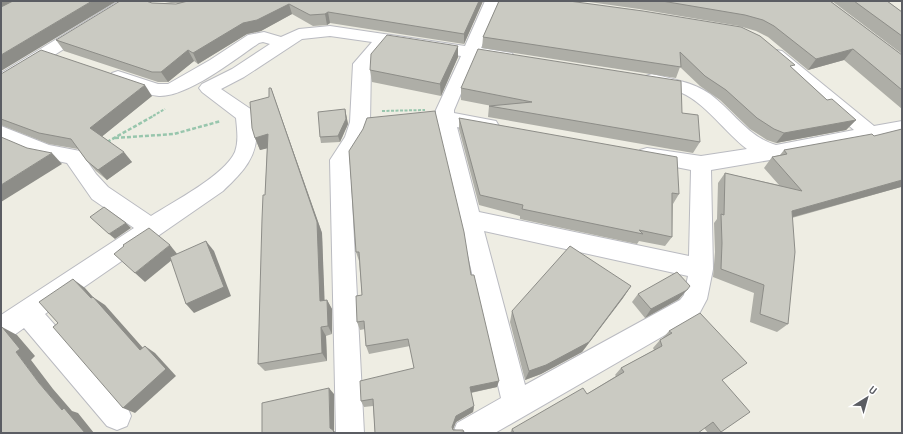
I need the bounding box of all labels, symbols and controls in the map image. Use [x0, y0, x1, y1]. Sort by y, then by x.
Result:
north arrow [847, 378, 887, 418]
text: U [866, 382, 880, 398]

